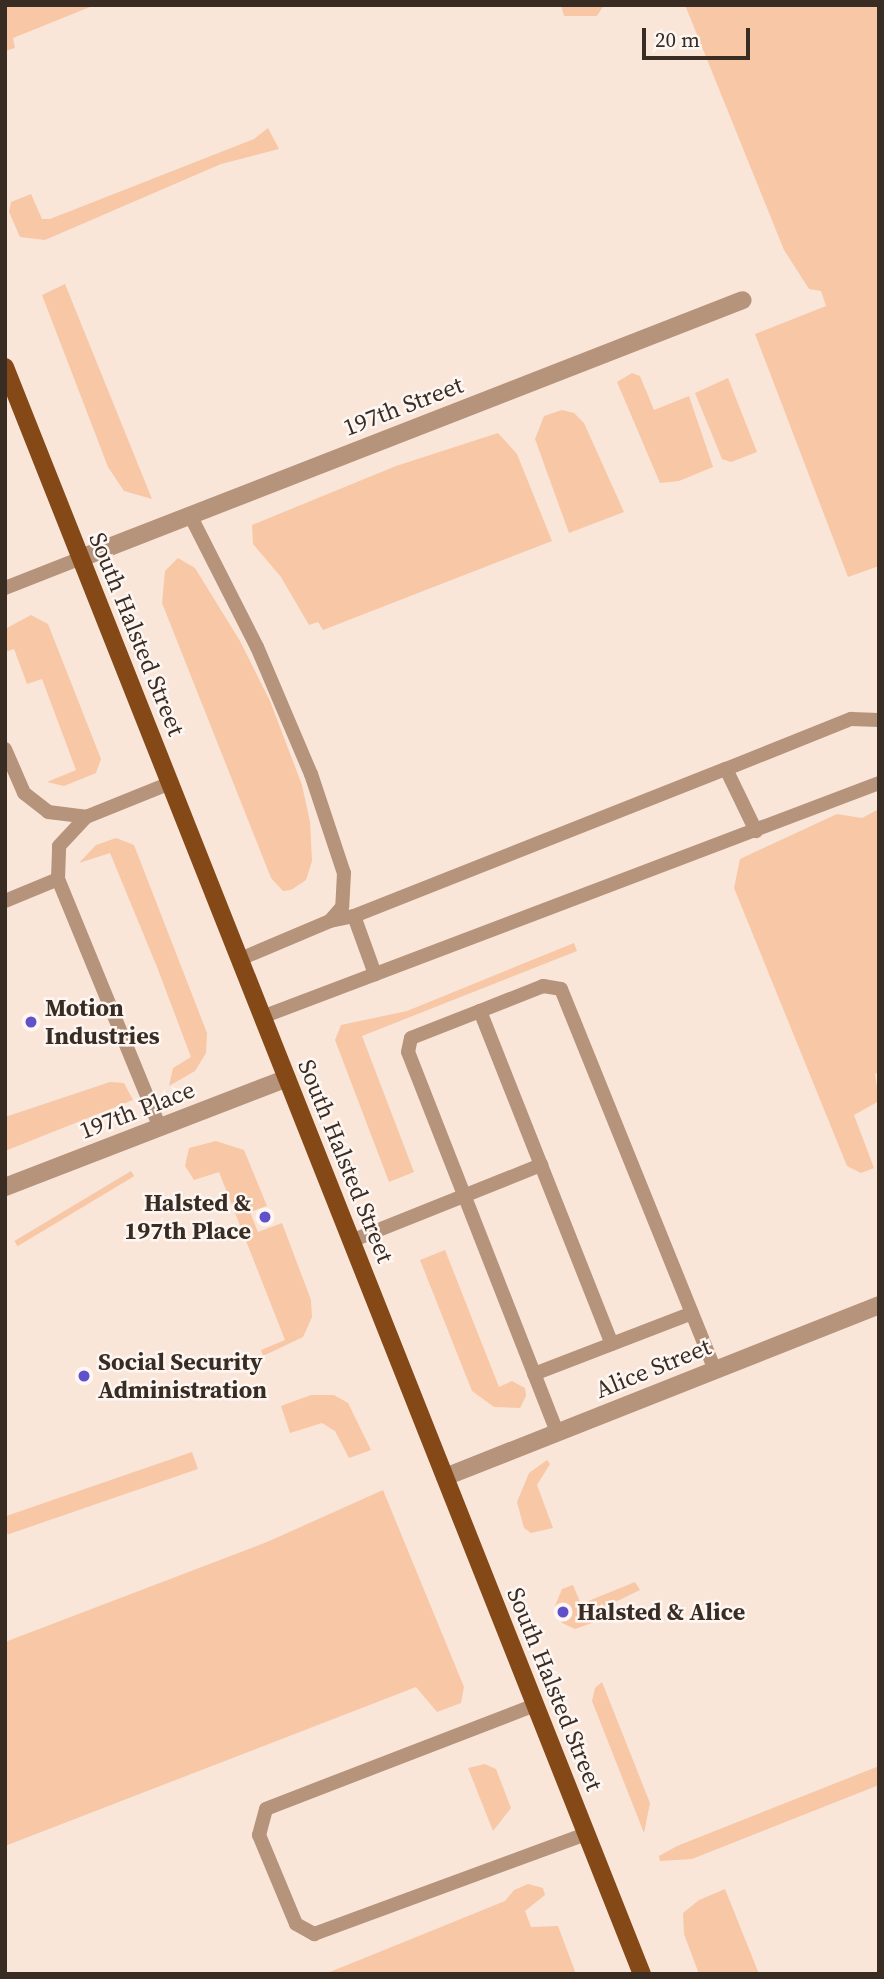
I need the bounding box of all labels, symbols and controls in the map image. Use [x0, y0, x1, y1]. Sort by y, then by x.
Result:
scale bar [646, 14, 754, 58]
text: 20 m [655, 25, 700, 54]
street label: 197th Street [339, 370, 467, 442]
street label: South Halsted Street [83, 528, 191, 740]
place label: Motion Industries [45, 994, 160, 1050]
marker: Motion Industries [23, 1014, 39, 1030]
street label: South Halsted Street [292, 1055, 400, 1267]
street label: 197th Place [75, 1075, 199, 1145]
place label: Halsted & 197th Place [124, 1189, 251, 1245]
marker: Halsted & 197th Place [257, 1209, 273, 1225]
street label: Alice Street [591, 1332, 715, 1404]
place label: Social Security Administration [98, 1348, 267, 1404]
marker: Social Security Administration [76, 1368, 92, 1384]
street label: South Halsted Street [501, 1583, 609, 1795]
place label: Halsted & Alice [577, 1598, 745, 1626]
marker: Halsted & Alice [555, 1604, 571, 1620]

